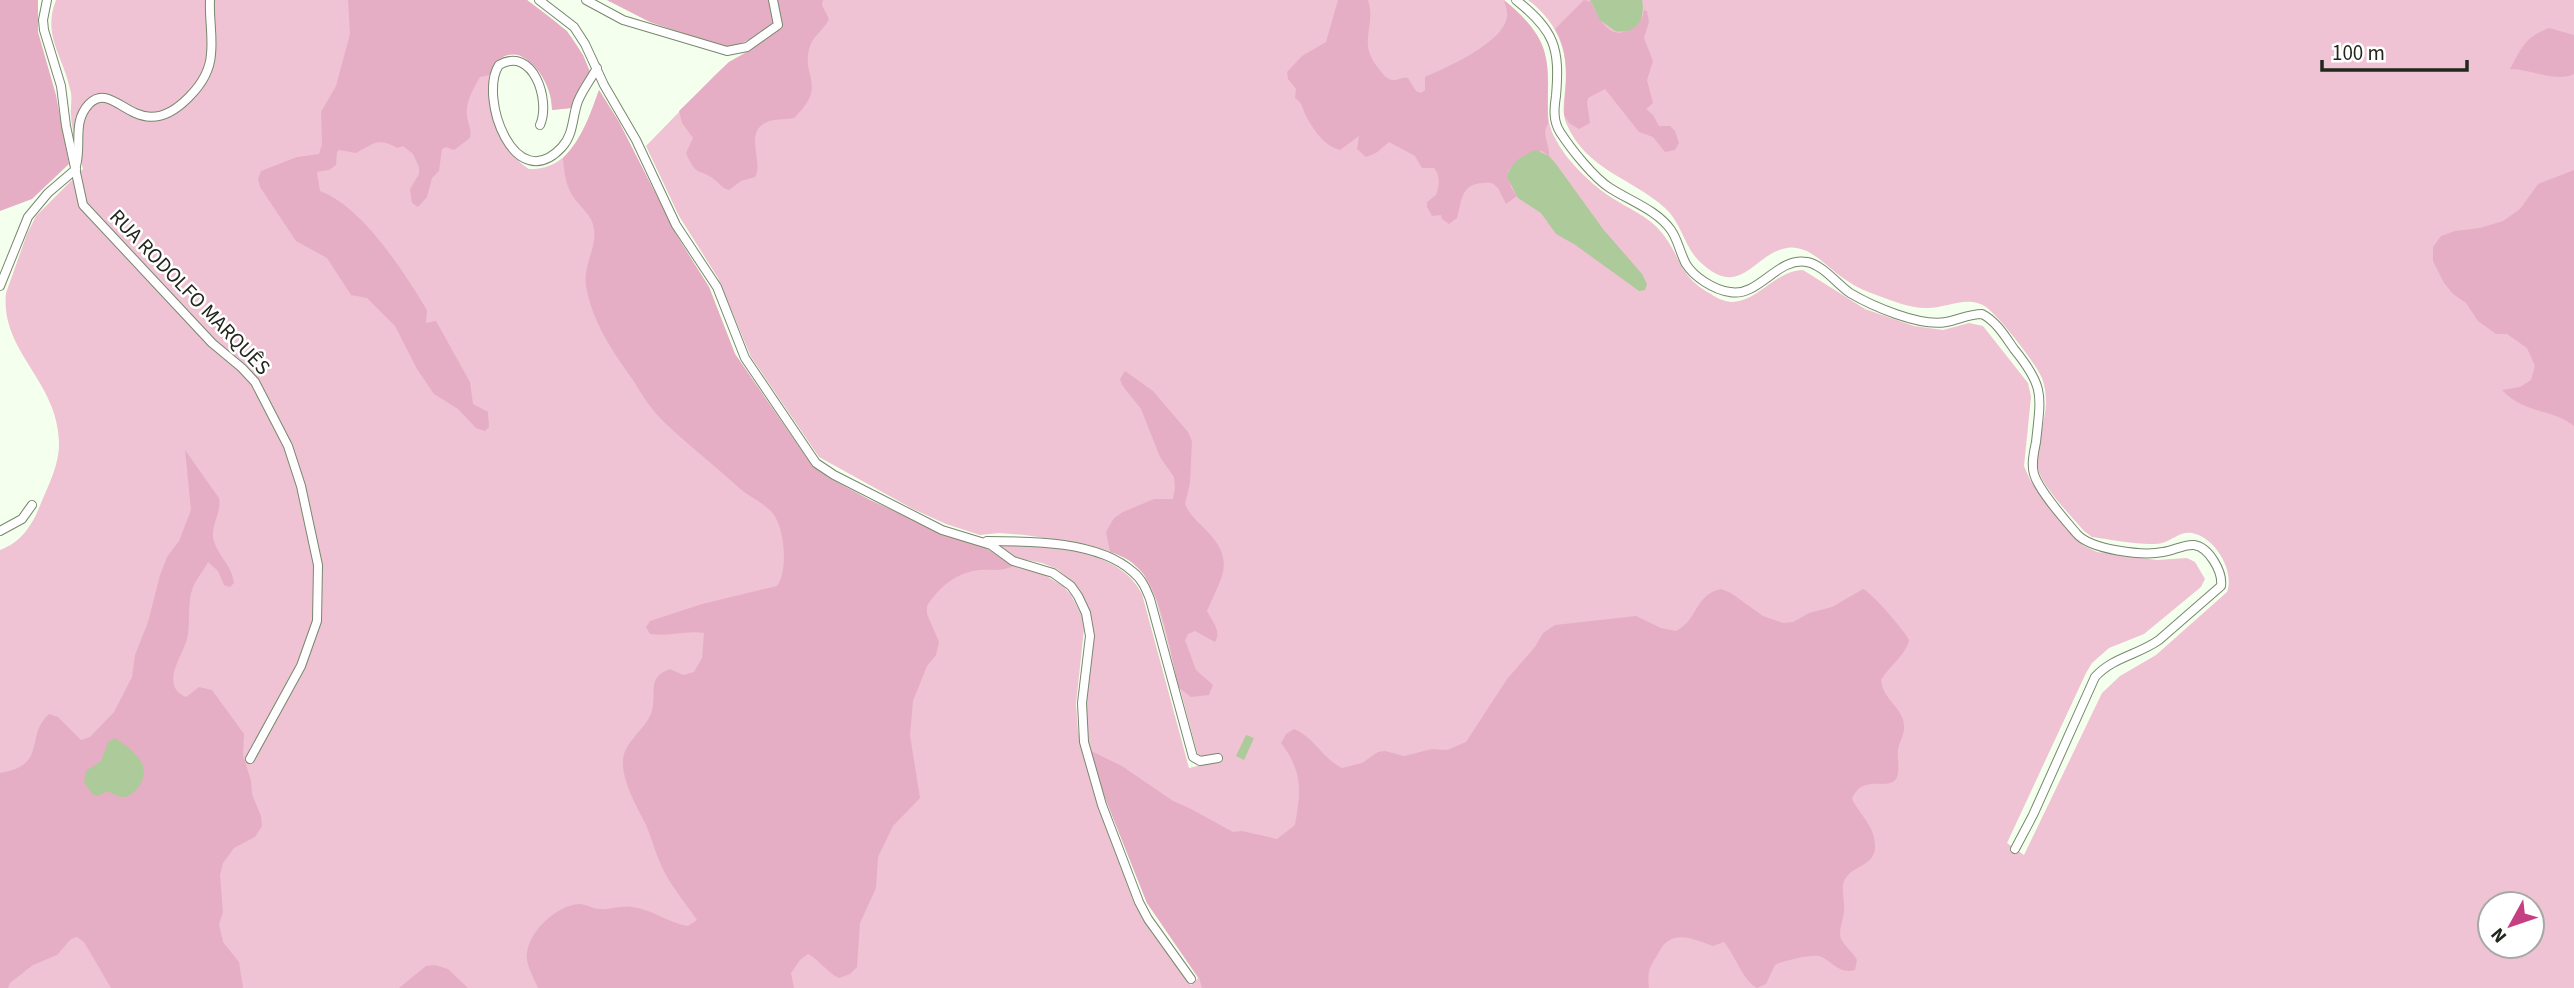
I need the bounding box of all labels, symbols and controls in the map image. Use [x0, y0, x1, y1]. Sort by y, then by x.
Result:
scale bar [2322, 28, 2467, 72]
text: 100 m [2332, 38, 2385, 68]
street label: RUA RODOLFO MARQUÊS [103, 202, 277, 382]
north arrow [2476, 890, 2546, 960]
text: N [2485, 921, 2514, 948]

